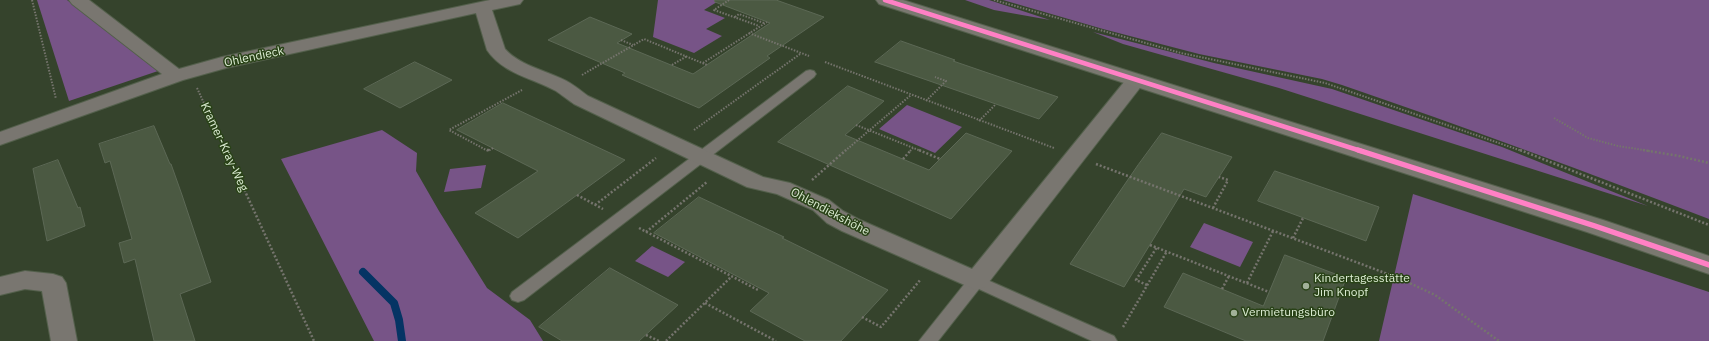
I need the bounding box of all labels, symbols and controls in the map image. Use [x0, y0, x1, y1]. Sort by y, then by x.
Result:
street label: Ohlendieck [223, 44, 285, 70]
street label: Kramer-Kray-Weg [197, 100, 251, 194]
street label: Ohlendiekshöhe [788, 185, 872, 239]
place label: Kindertagesstätte Jim Knopf [1314, 272, 1410, 300]
marker: Kindertagesstätte Jim Knopf [1301, 281, 1311, 291]
place label: Vermietungsbüro [1242, 306, 1335, 320]
marker: Vermietungsbüro [1229, 308, 1239, 318]

